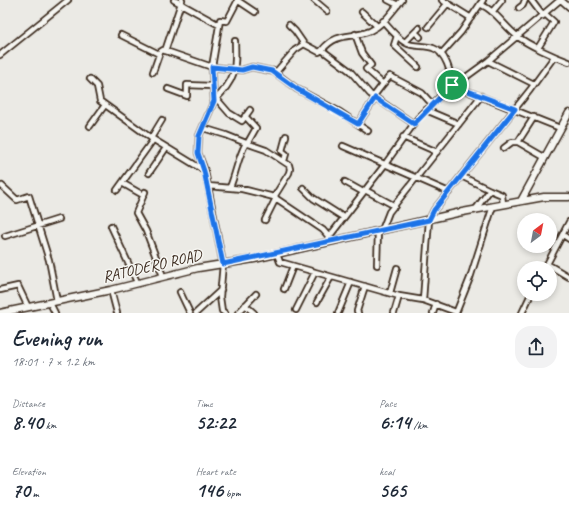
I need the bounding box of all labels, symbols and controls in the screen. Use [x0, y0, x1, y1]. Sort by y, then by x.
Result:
pin [435, 68, 469, 102]
icon: arrive [441, 74, 463, 96]
north arrow [517, 213, 557, 253]
map controls [517, 213, 557, 301]
street label: RATODERO ROAD [101, 245, 205, 287]
button: locate [517, 261, 557, 301]
text: Evening run [12, 325, 102, 353]
button: share [515, 326, 557, 368]
text: 18:01 · 7 × 1.2 km [12, 354, 95, 370]
text: Distance [12, 396, 45, 410]
text: Time [196, 396, 213, 410]
text: Pace [379, 396, 396, 410]
text: 8.40 [12, 410, 43, 435]
text: 52:22 [196, 410, 235, 435]
text: 6:14 [379, 410, 411, 435]
text: km [43, 418, 56, 432]
text: /km [411, 418, 428, 432]
text: Elevation [12, 464, 46, 478]
text: Heart rate [196, 464, 236, 478]
text: kcal [379, 464, 394, 478]
text: 70 [12, 478, 30, 503]
text: 146 [196, 478, 223, 503]
text: 565 [379, 478, 406, 503]
text: m [30, 486, 39, 500]
text: bpm [223, 486, 241, 500]

